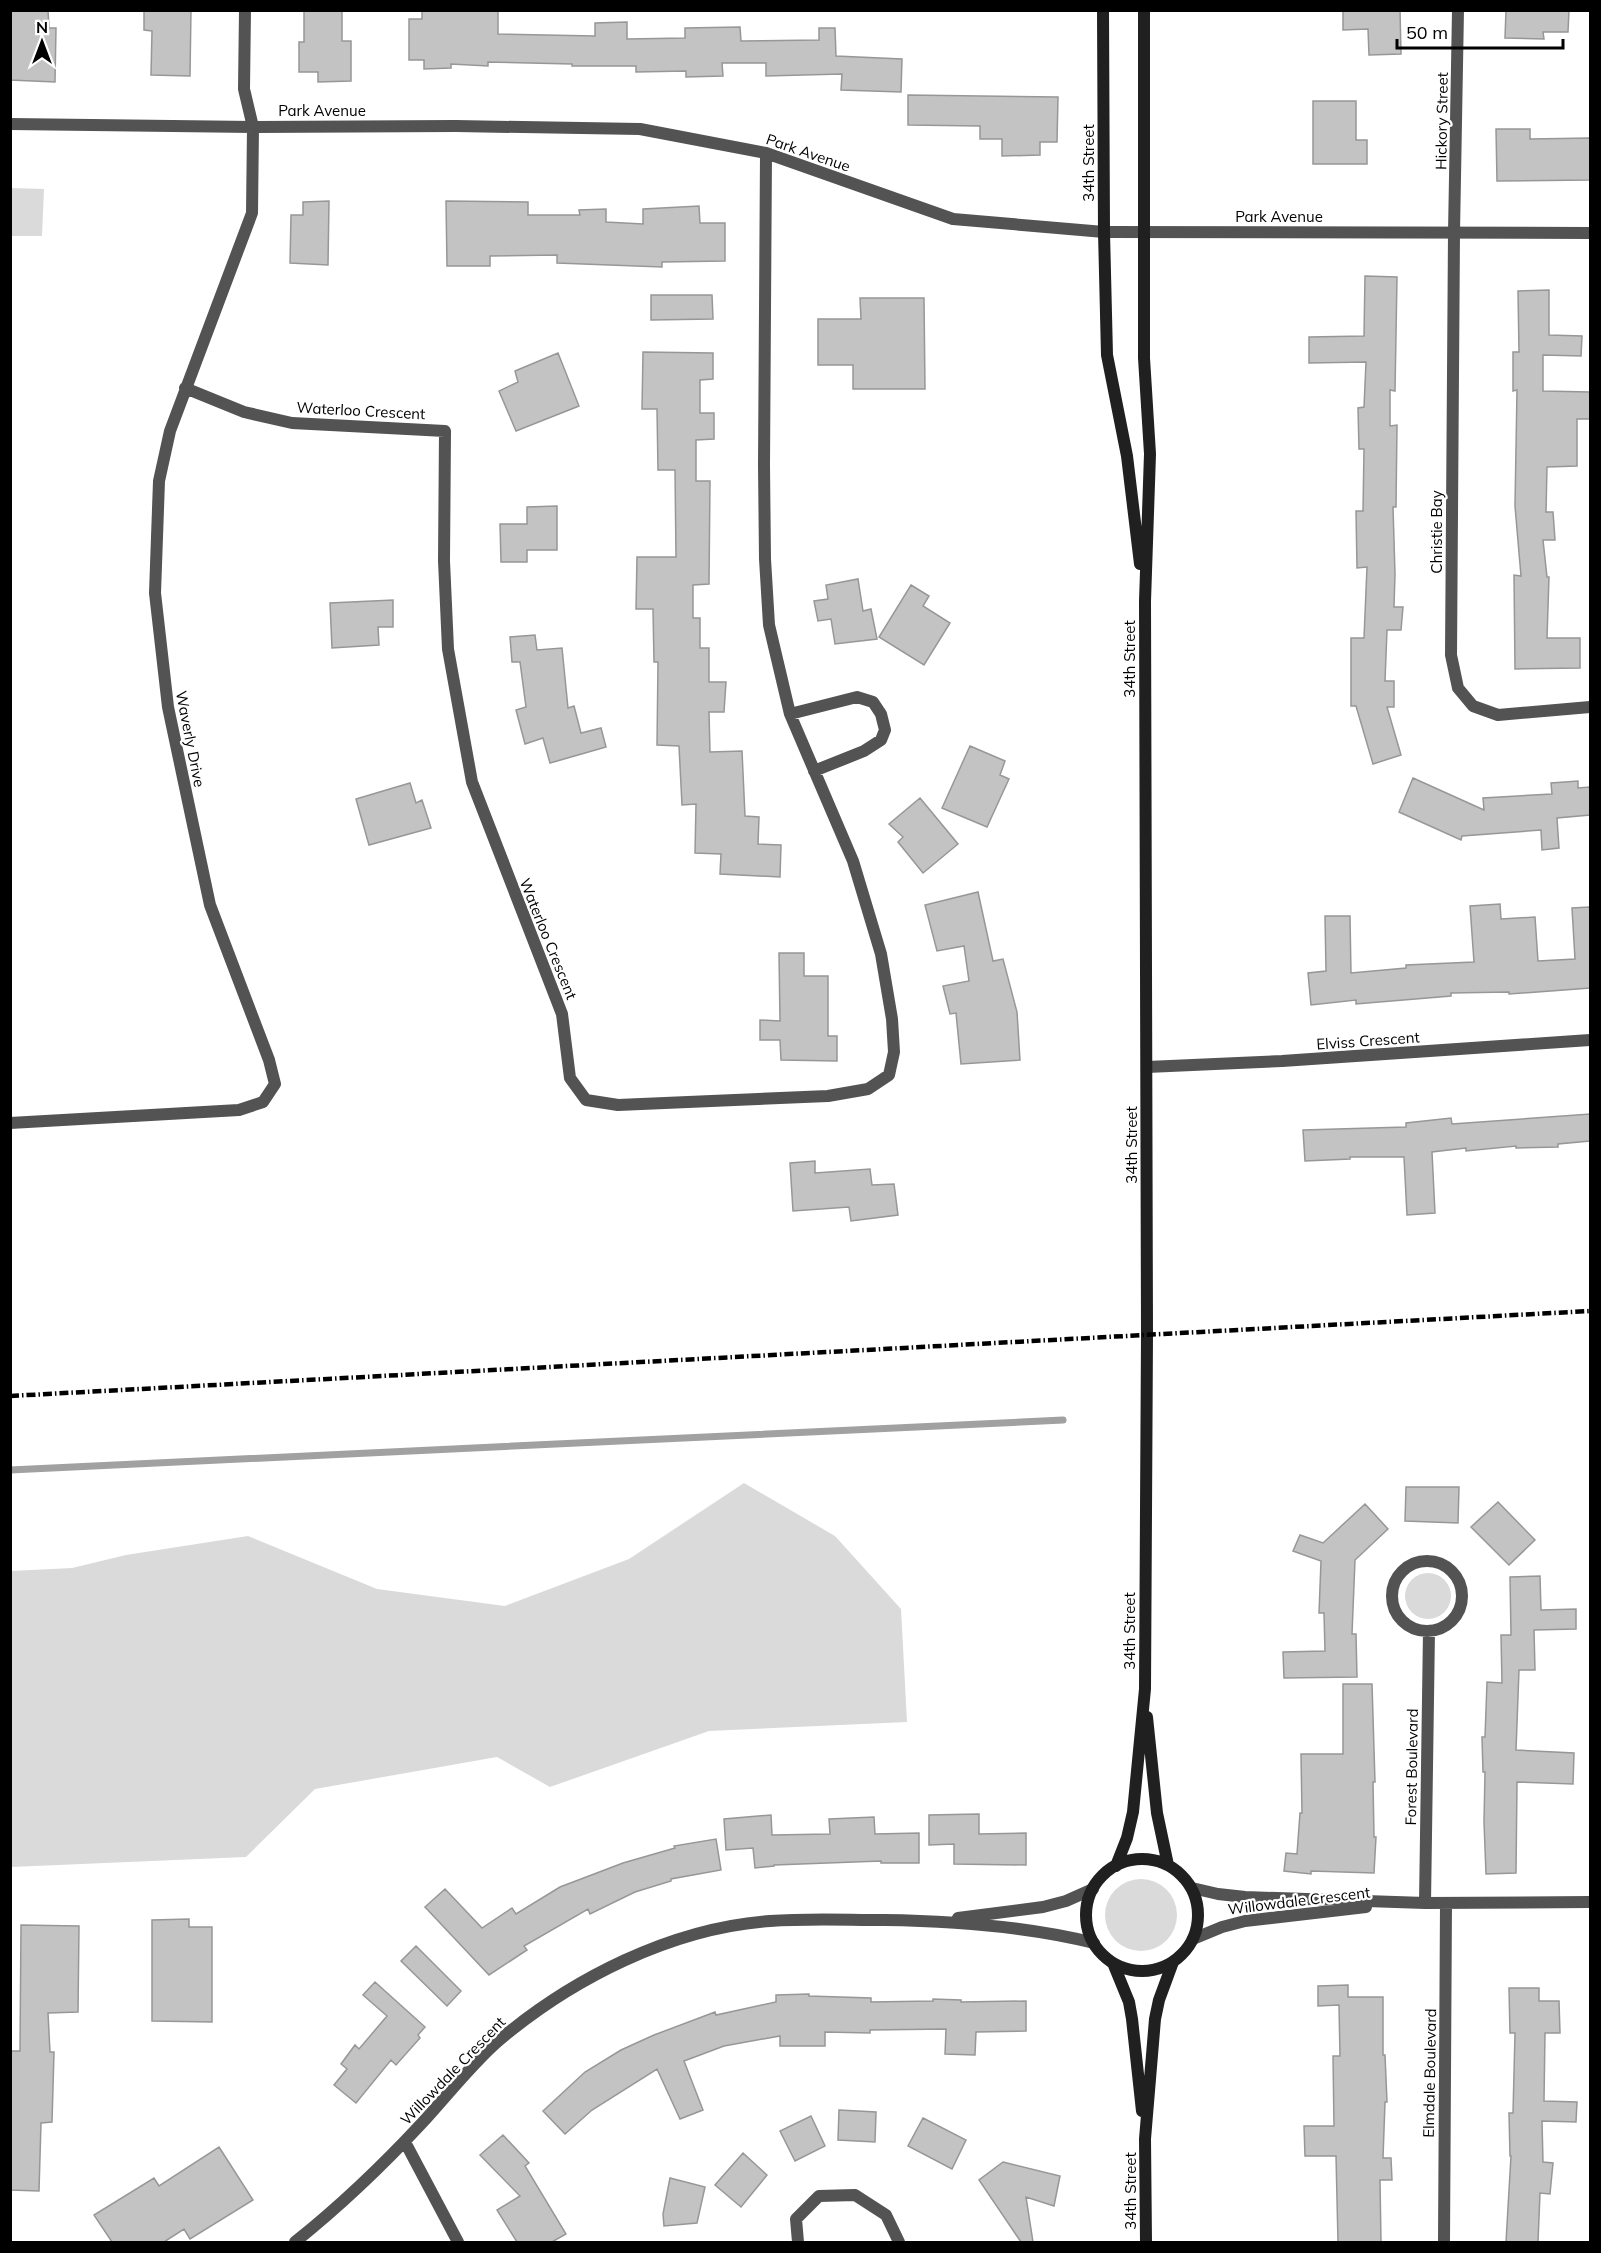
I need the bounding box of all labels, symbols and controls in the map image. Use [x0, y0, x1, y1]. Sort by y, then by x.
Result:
north arrow [12, 12, 72, 72]
scale bar [1397, 12, 1564, 50]
text: N [36, 17, 48, 37]
text: 50 m [1406, 21, 1448, 44]
street label: Hickory Street [1431, 72, 1452, 170]
street label: Park Avenue [278, 101, 366, 120]
street label: 34th Street [1079, 124, 1098, 202]
street label: Park Avenue [764, 129, 853, 176]
street label: Park Avenue [1235, 207, 1323, 226]
street label: Waterloo Crescent [296, 398, 426, 423]
street label: Christie Bay [1427, 490, 1446, 574]
street label: 34th Street [1120, 620, 1139, 698]
street label: Waverly Drive [172, 689, 209, 789]
street label: Waterloo Crescent [516, 875, 581, 1002]
street label: Elviss Crescent [1316, 1027, 1420, 1054]
street label: 34th Street [1122, 1106, 1141, 1184]
street label: 34th Street [1120, 1592, 1139, 1670]
street label: Forest Boulevard [1401, 1708, 1422, 1826]
street label: Willowdale Crescent [1227, 1882, 1371, 1919]
street label: Elmdale Boulevard [1419, 2008, 1440, 2138]
street label: Willowdale Crescent [396, 2013, 509, 2129]
street label: 34th Street [1121, 2152, 1140, 2230]

